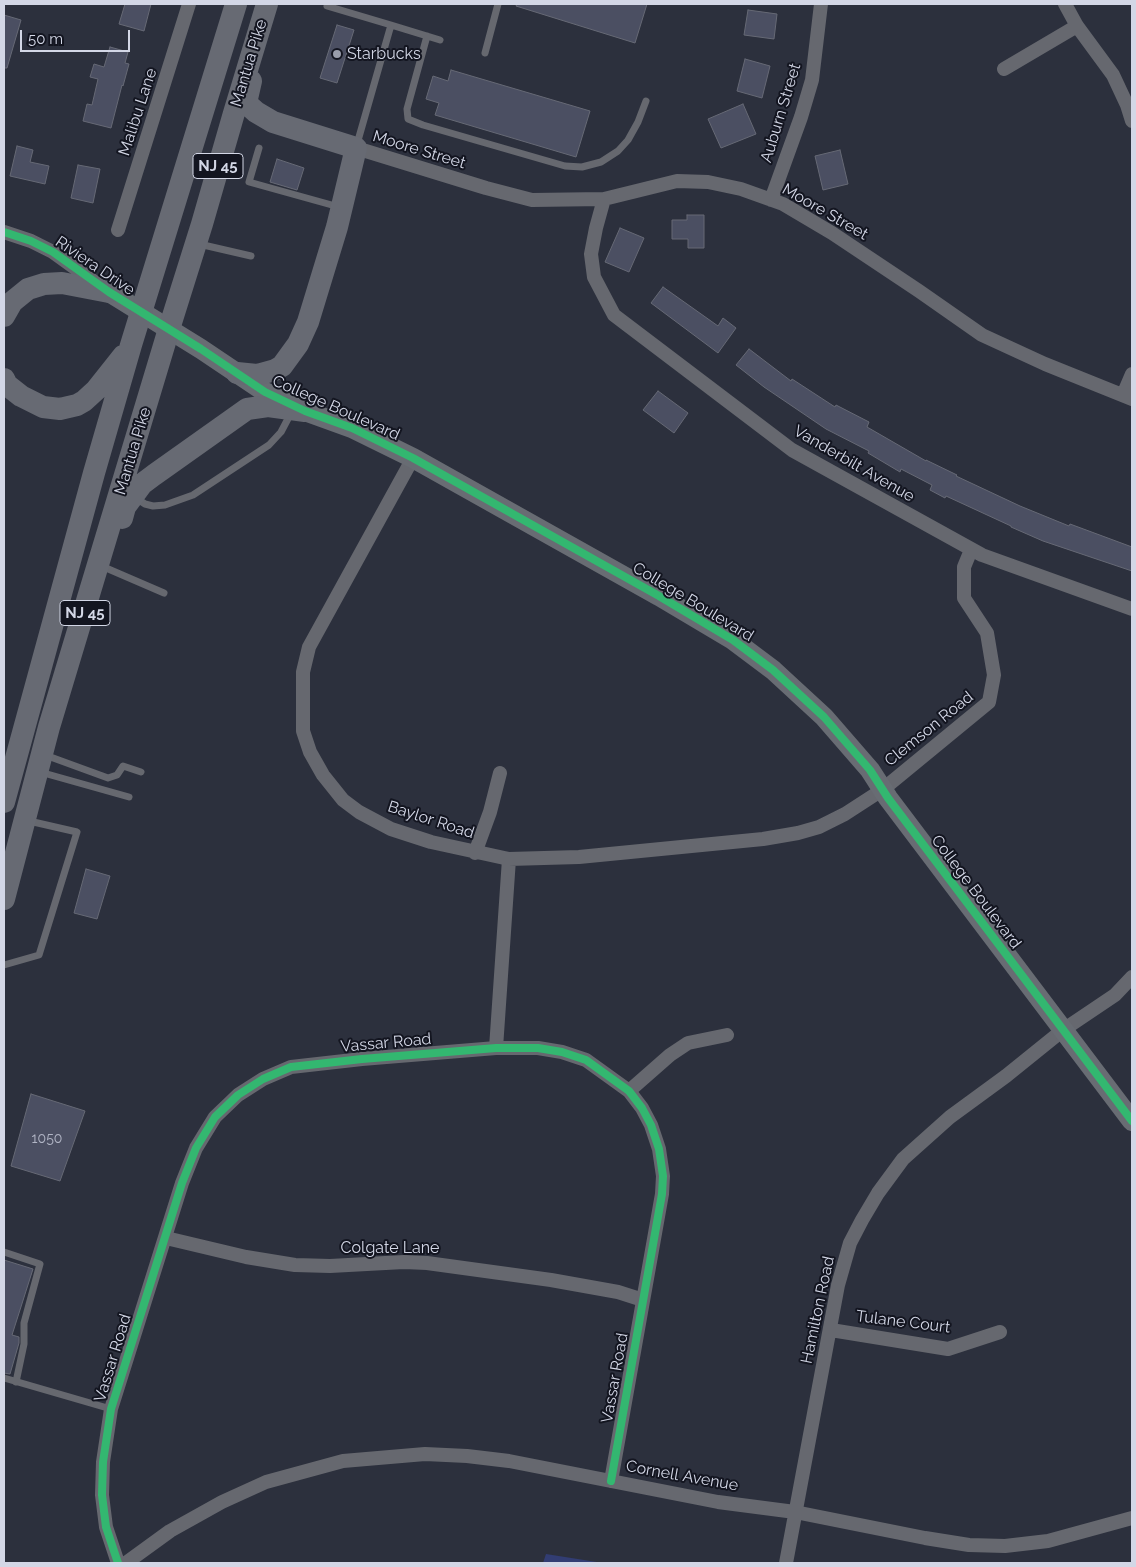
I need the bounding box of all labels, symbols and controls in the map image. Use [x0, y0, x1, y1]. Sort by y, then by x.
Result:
street label: Mantua Pike [227, 17, 271, 109]
scale bar [22, 20, 132, 52]
text: 50 m [28, 30, 63, 48]
place label: Starbucks [347, 44, 421, 64]
marker: Starbucks [331, 48, 343, 60]
street label: Auburn Street [757, 61, 805, 165]
street label: Malibu Lane [115, 66, 161, 158]
street label: Moore Street [370, 127, 468, 173]
road number: NJ 45 [193, 154, 243, 178]
street label: Moore Street [779, 180, 871, 244]
street label: Riviera Drive [52, 232, 138, 300]
street label: College Boulevard [269, 371, 403, 445]
street label: Mantua Pike [111, 405, 155, 497]
street label: Vanderbilt Avenue [790, 422, 918, 506]
street label: College Boulevard [629, 558, 757, 646]
road number: NJ 45 [60, 600, 110, 626]
street label: Clemson Road [881, 687, 977, 771]
street label: Baylor Road [385, 797, 477, 843]
street label: College Boulevard [927, 831, 1025, 953]
street label: Vassar Road [340, 1029, 432, 1057]
house number: 1050 [32, 1131, 62, 1147]
street label: Colgate Lane [341, 1238, 439, 1258]
street label: Hamilton Road [797, 1254, 839, 1366]
street label: Tulane Court [855, 1307, 951, 1337]
street label: Vassar Road [91, 1312, 135, 1404]
street label: Vassar Road [598, 1332, 632, 1424]
street label: Cornell Avenue [624, 1457, 740, 1495]

